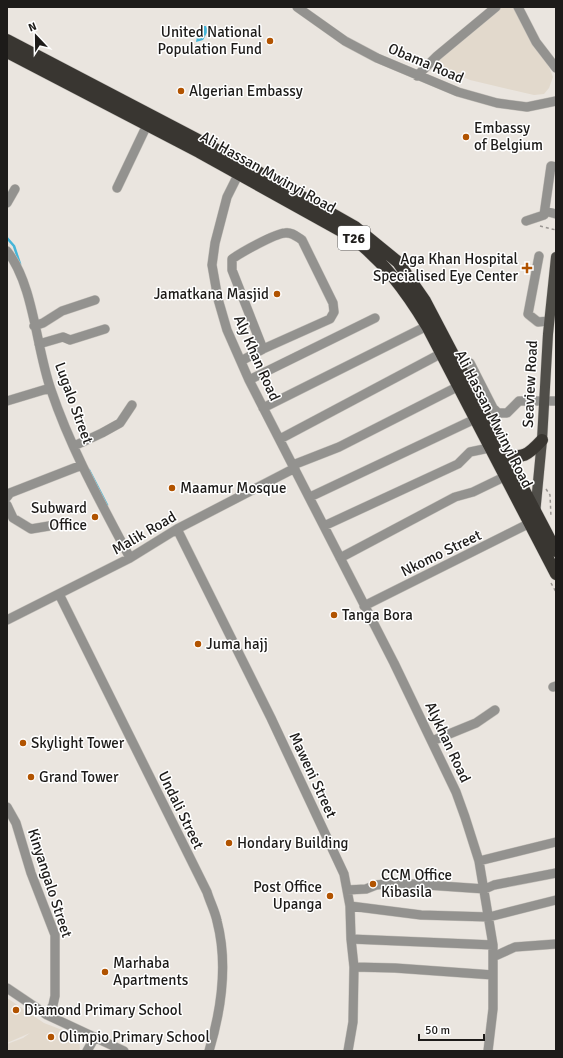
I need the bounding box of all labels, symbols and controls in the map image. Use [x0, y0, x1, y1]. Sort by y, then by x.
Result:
north arrow [16, 16, 56, 56]
text: N [26, 20, 38, 35]
place label: United National Population Fund [158, 23, 262, 58]
marker: United National Population Fund [265, 36, 275, 46]
street label: Obama Road [385, 39, 467, 87]
place label: Algerian Embassy [189, 82, 303, 100]
marker: Algerian Embassy [176, 86, 186, 96]
place label: Embassy of Belgium [474, 119, 543, 154]
street label: Ali Hassan Mwinyi Road [197, 127, 339, 217]
marker: Embassy of Belgium [461, 132, 471, 142]
road number: T26 [338, 226, 370, 250]
place label: Aga Khan Hospital Specialised Eye Center [373, 250, 518, 285]
marker: Aga Khan Hospital Specialised Eye Center [521, 262, 533, 274]
place label: Jamatkana Masjid [154, 285, 269, 303]
marker: Jamatkana Masjid [272, 289, 282, 299]
street label: Aly Khan Road [230, 312, 284, 404]
street label: Seaview Road [519, 340, 541, 428]
street label: Ali Hassan Mwinyi Road [451, 347, 537, 491]
street label: Lugalo Street [51, 360, 97, 446]
place label: Maamur Mosque [180, 479, 286, 497]
marker: Maamur Mosque [167, 483, 177, 493]
place label: Subward Office [31, 499, 87, 534]
street label: Malik Road [109, 507, 179, 559]
marker: Subward Office [90, 512, 100, 522]
street label: Nkomo Street [398, 526, 484, 580]
place label: Tanga Bora [342, 606, 413, 624]
marker: Tanga Bora [329, 610, 339, 620]
place label: Juma hajj [206, 635, 268, 653]
marker: Juma hajj [193, 639, 203, 649]
street label: Alykhan Road [421, 699, 475, 785]
street label: Maweni Street [285, 729, 341, 821]
place label: Skylight Tower [31, 734, 125, 752]
marker: Skylight Tower [18, 738, 28, 748]
place label: Grand Tower [39, 768, 119, 786]
street label: Undali Street [154, 768, 208, 852]
marker: Grand Tower [26, 772, 36, 782]
street label: Kinyangalo Street [24, 826, 76, 940]
place label: Hondary Building [237, 834, 349, 852]
marker: Hondary Building [224, 838, 234, 848]
place label: CCM Office Kibasila [381, 866, 452, 901]
place label: Post Office Upanga [253, 878, 322, 913]
marker: CCM Office Kibasila [368, 879, 378, 889]
marker: Post Office Upanga [325, 891, 335, 901]
place label: Marhaba Apartments [113, 954, 189, 989]
marker: Marhaba Apartments [100, 967, 110, 977]
place label: Diamond Primary School [24, 1001, 182, 1019]
marker: Diamond Primary School [11, 1005, 21, 1015]
scale bar [419, 1016, 484, 1042]
text: 50 m [425, 1023, 450, 1038]
place label: Olimpio Primary School [59, 1028, 210, 1046]
marker: Olimpio Primary School [46, 1032, 56, 1042]

